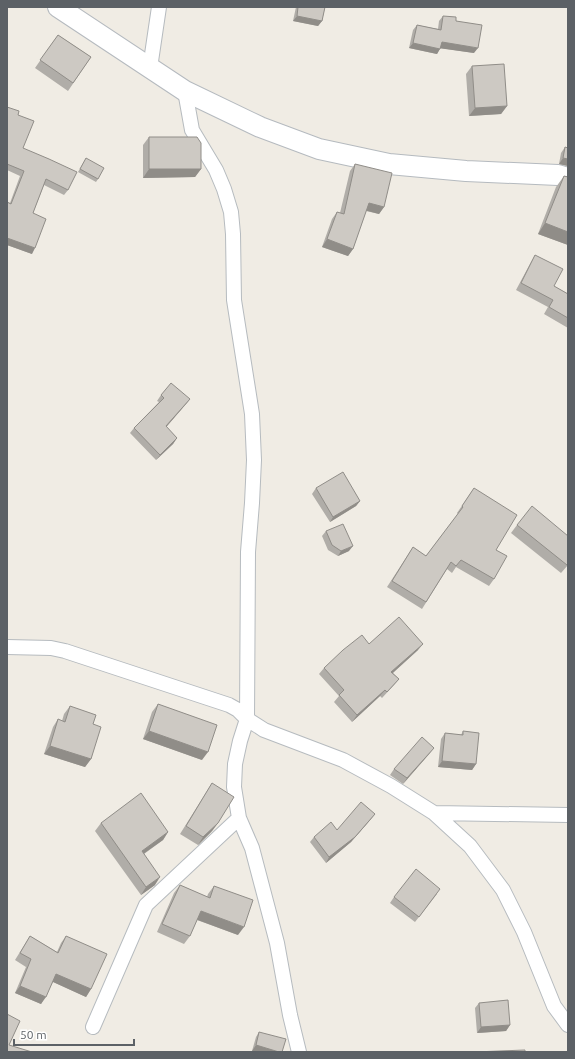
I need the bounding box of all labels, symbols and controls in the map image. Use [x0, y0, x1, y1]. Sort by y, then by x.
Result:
scale bar [14, 1021, 134, 1047]
text: 50 m [20, 1028, 47, 1041]

